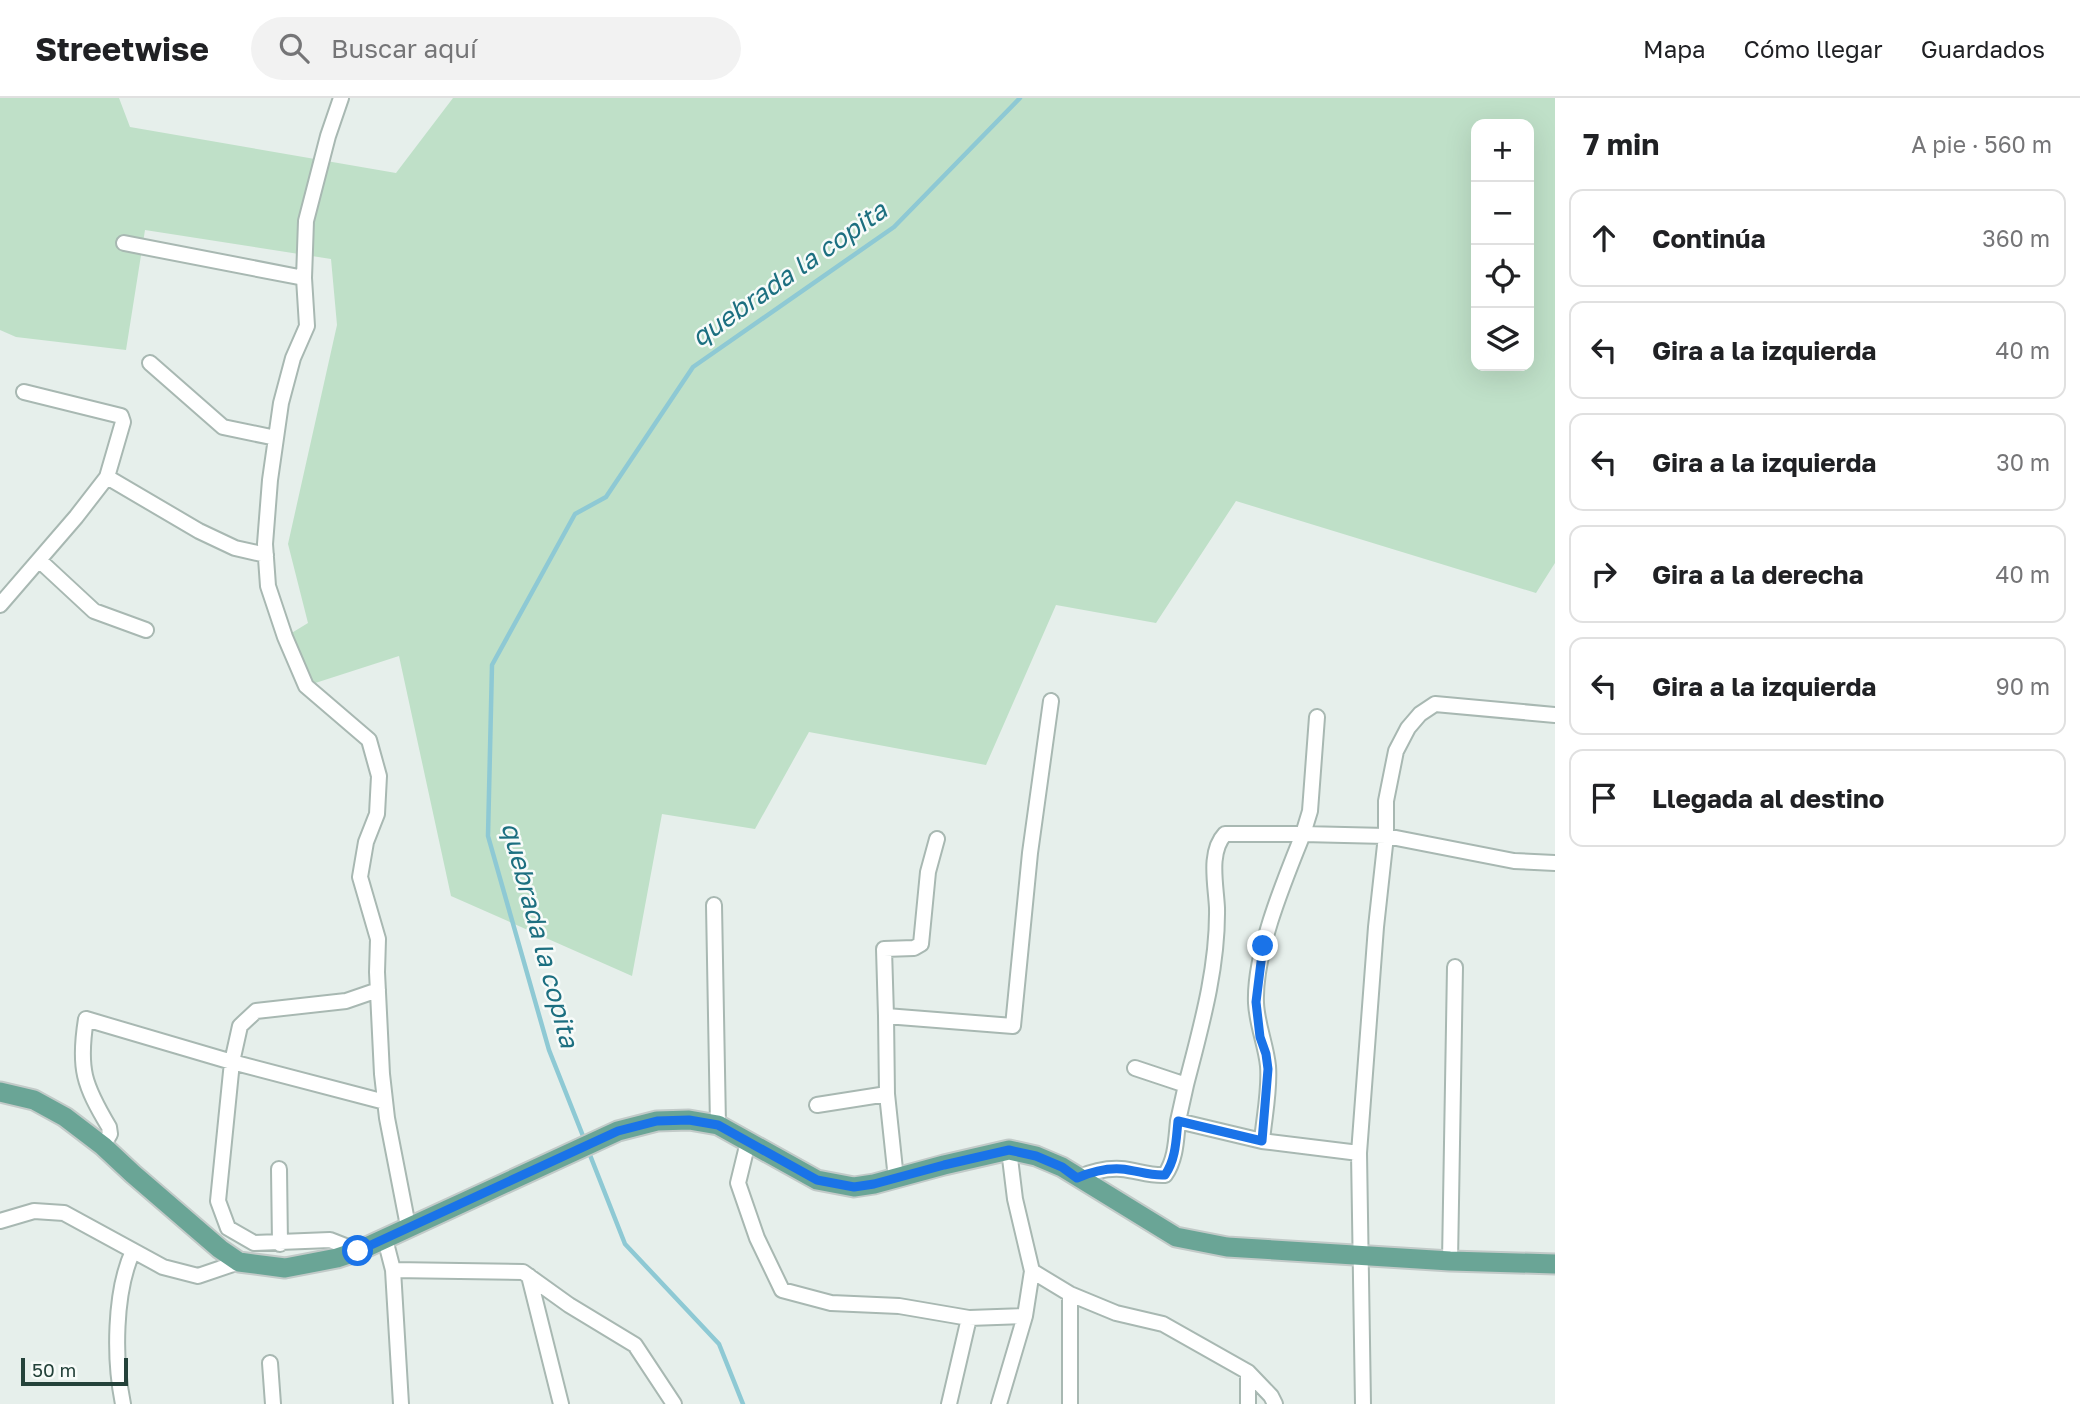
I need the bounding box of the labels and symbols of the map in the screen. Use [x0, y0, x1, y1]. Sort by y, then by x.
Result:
water label: quebrada la copita [685, 194, 894, 353]
water label: quebrada la copita [496, 819, 586, 1052]
route end [1247, 930, 1278, 961]
route start [342, 1235, 373, 1266]
scale bar [21, 1355, 128, 1387]

